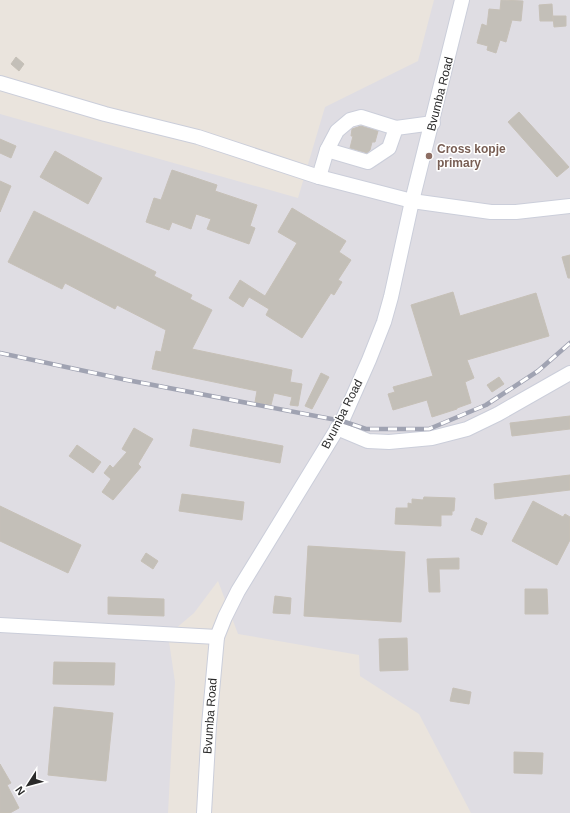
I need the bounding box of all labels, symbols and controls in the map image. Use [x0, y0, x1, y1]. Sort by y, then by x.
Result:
street label: Bvumba Road [424, 55, 456, 133]
place label: Cross kopje primary [437, 142, 506, 170]
marker: Cross kopje primary [424, 151, 434, 161]
street label: Bvumba Road [319, 377, 365, 451]
street label: Bvumba Road [200, 678, 220, 754]
north arrow [8, 765, 48, 805]
text: N [13, 784, 27, 798]

